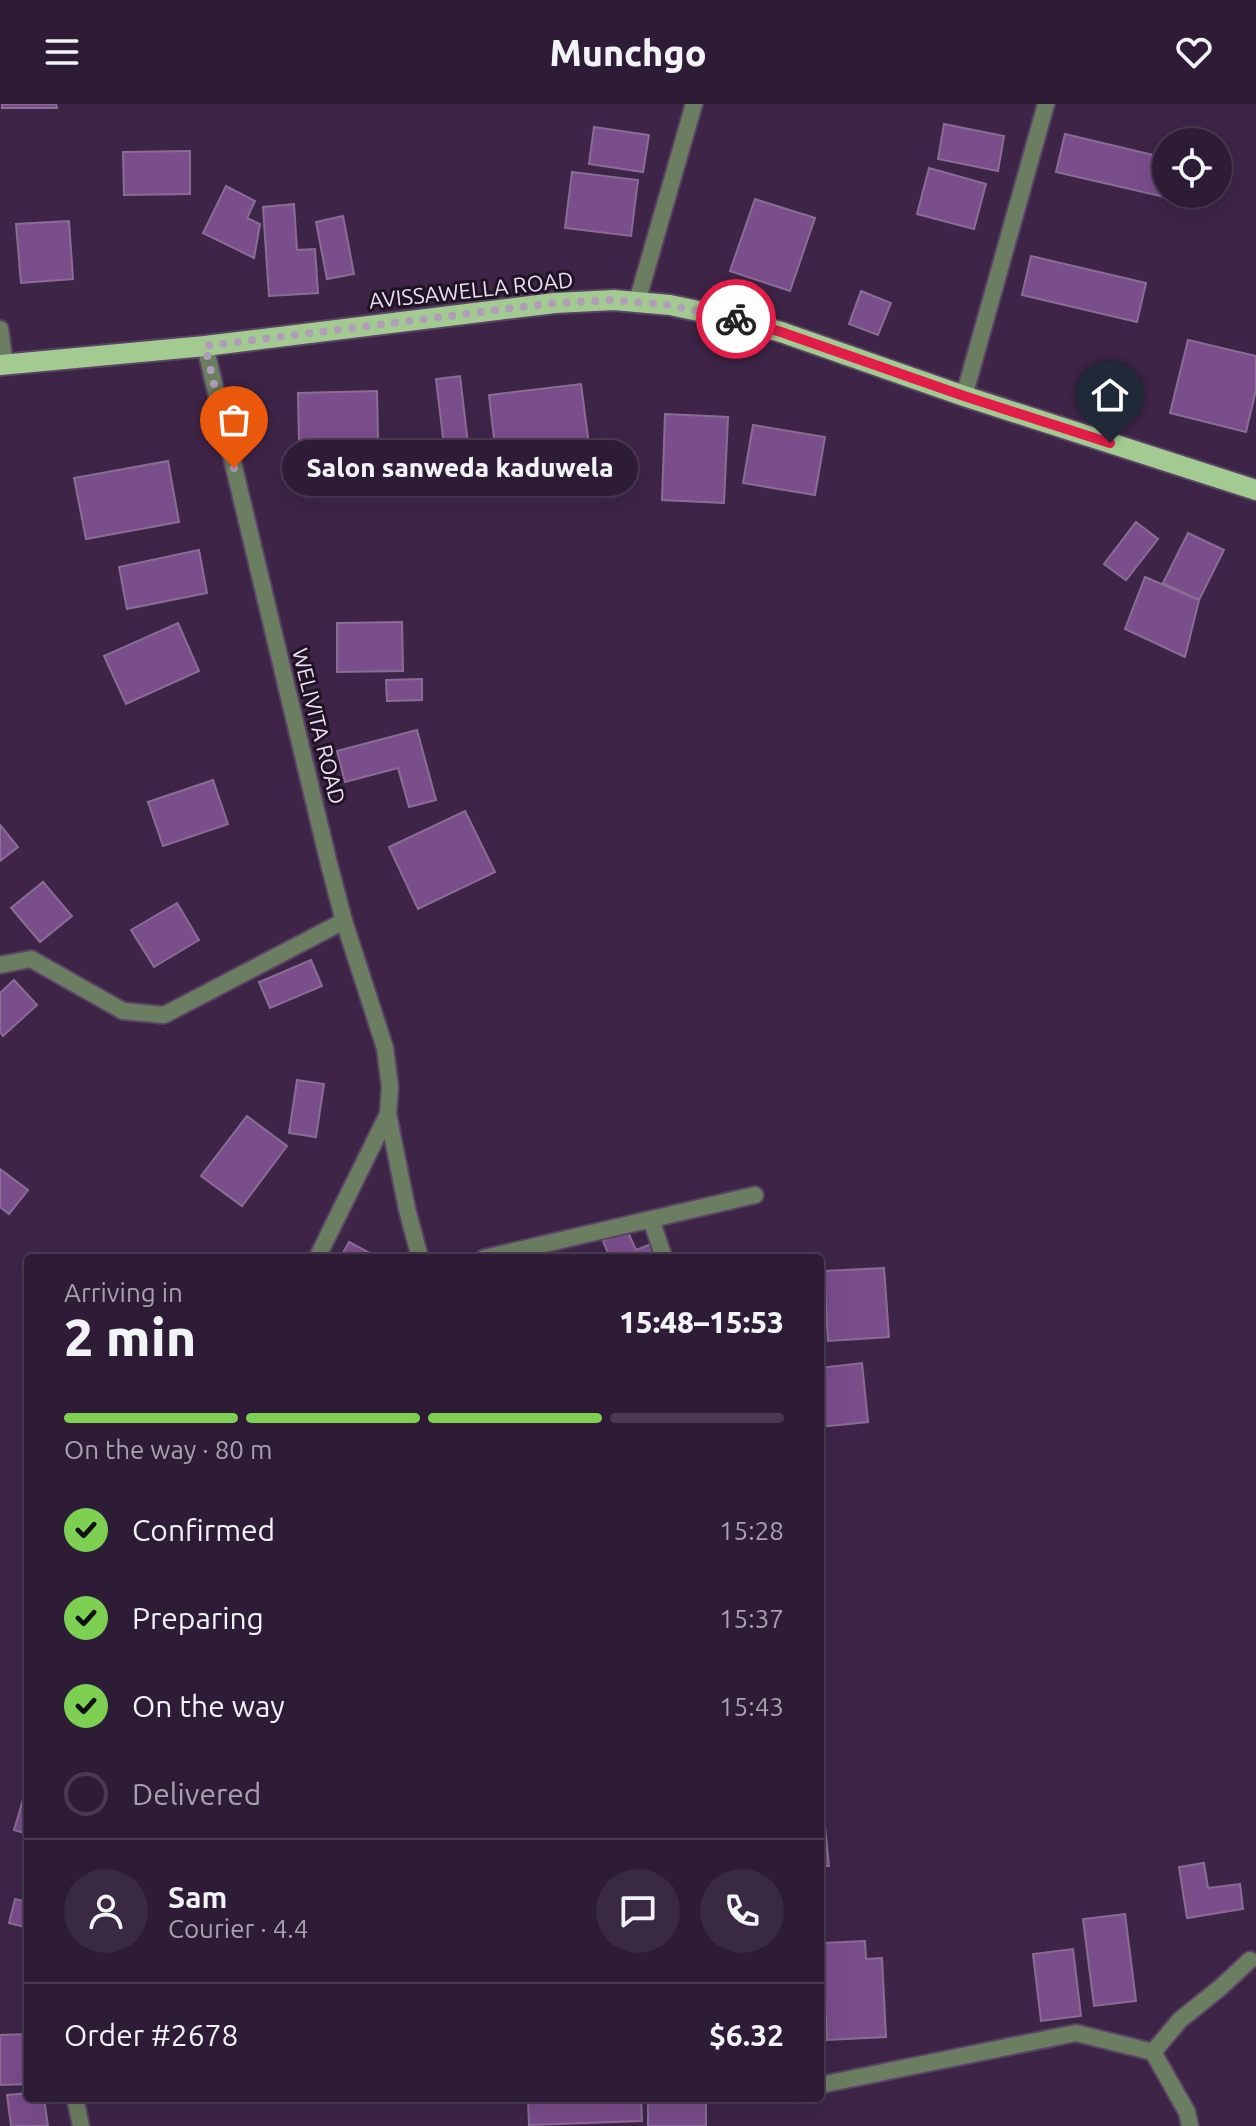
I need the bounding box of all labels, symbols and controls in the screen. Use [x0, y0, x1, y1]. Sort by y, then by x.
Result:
icon: menu [40, 30, 84, 74]
icon: heart [1172, 30, 1216, 74]
text: Munchgo [549, 32, 707, 73]
map controls [1152, 128, 1232, 208]
button: locate [1152, 128, 1232, 208]
street label: AVISSAWELLA ROAD [368, 266, 574, 313]
courier [696, 279, 776, 359]
icon: bike [714, 297, 758, 341]
pin [1076, 361, 1144, 443]
icon: home [1088, 373, 1132, 417]
pin [200, 386, 268, 468]
icon: bag [212, 398, 256, 442]
callout: Salon sanweda kaduwela [282, 440, 638, 496]
text: Salon sanweda kaduwela [306, 453, 614, 482]
street label: WELIVITA ROAD [288, 645, 351, 806]
text: Arriving in [64, 1278, 183, 1307]
text: 15:48–15:53 [619, 1305, 784, 1339]
text: 2 min [64, 1308, 196, 1366]
text: On the way · 80 m [64, 1435, 272, 1464]
icon: check [64, 1508, 108, 1552]
text: Confirmed [132, 1513, 275, 1547]
text: 15:28 [719, 1516, 784, 1545]
icon: check [64, 1596, 108, 1640]
text: Preparing [132, 1601, 264, 1635]
text: 15:37 [719, 1604, 784, 1633]
icon: check [64, 1684, 108, 1728]
text: On the way [132, 1689, 285, 1723]
text: 15:43 [719, 1692, 784, 1721]
text: Delivered [132, 1777, 261, 1811]
button: person [64, 1869, 148, 1953]
button: chat [596, 1869, 680, 1953]
button: phone [700, 1869, 784, 1953]
text: Sam [168, 1880, 227, 1914]
text: Courier · 4.4 [168, 1914, 308, 1943]
text: Order #2678 [64, 2018, 238, 2052]
text: $6.32 [709, 2018, 784, 2052]

